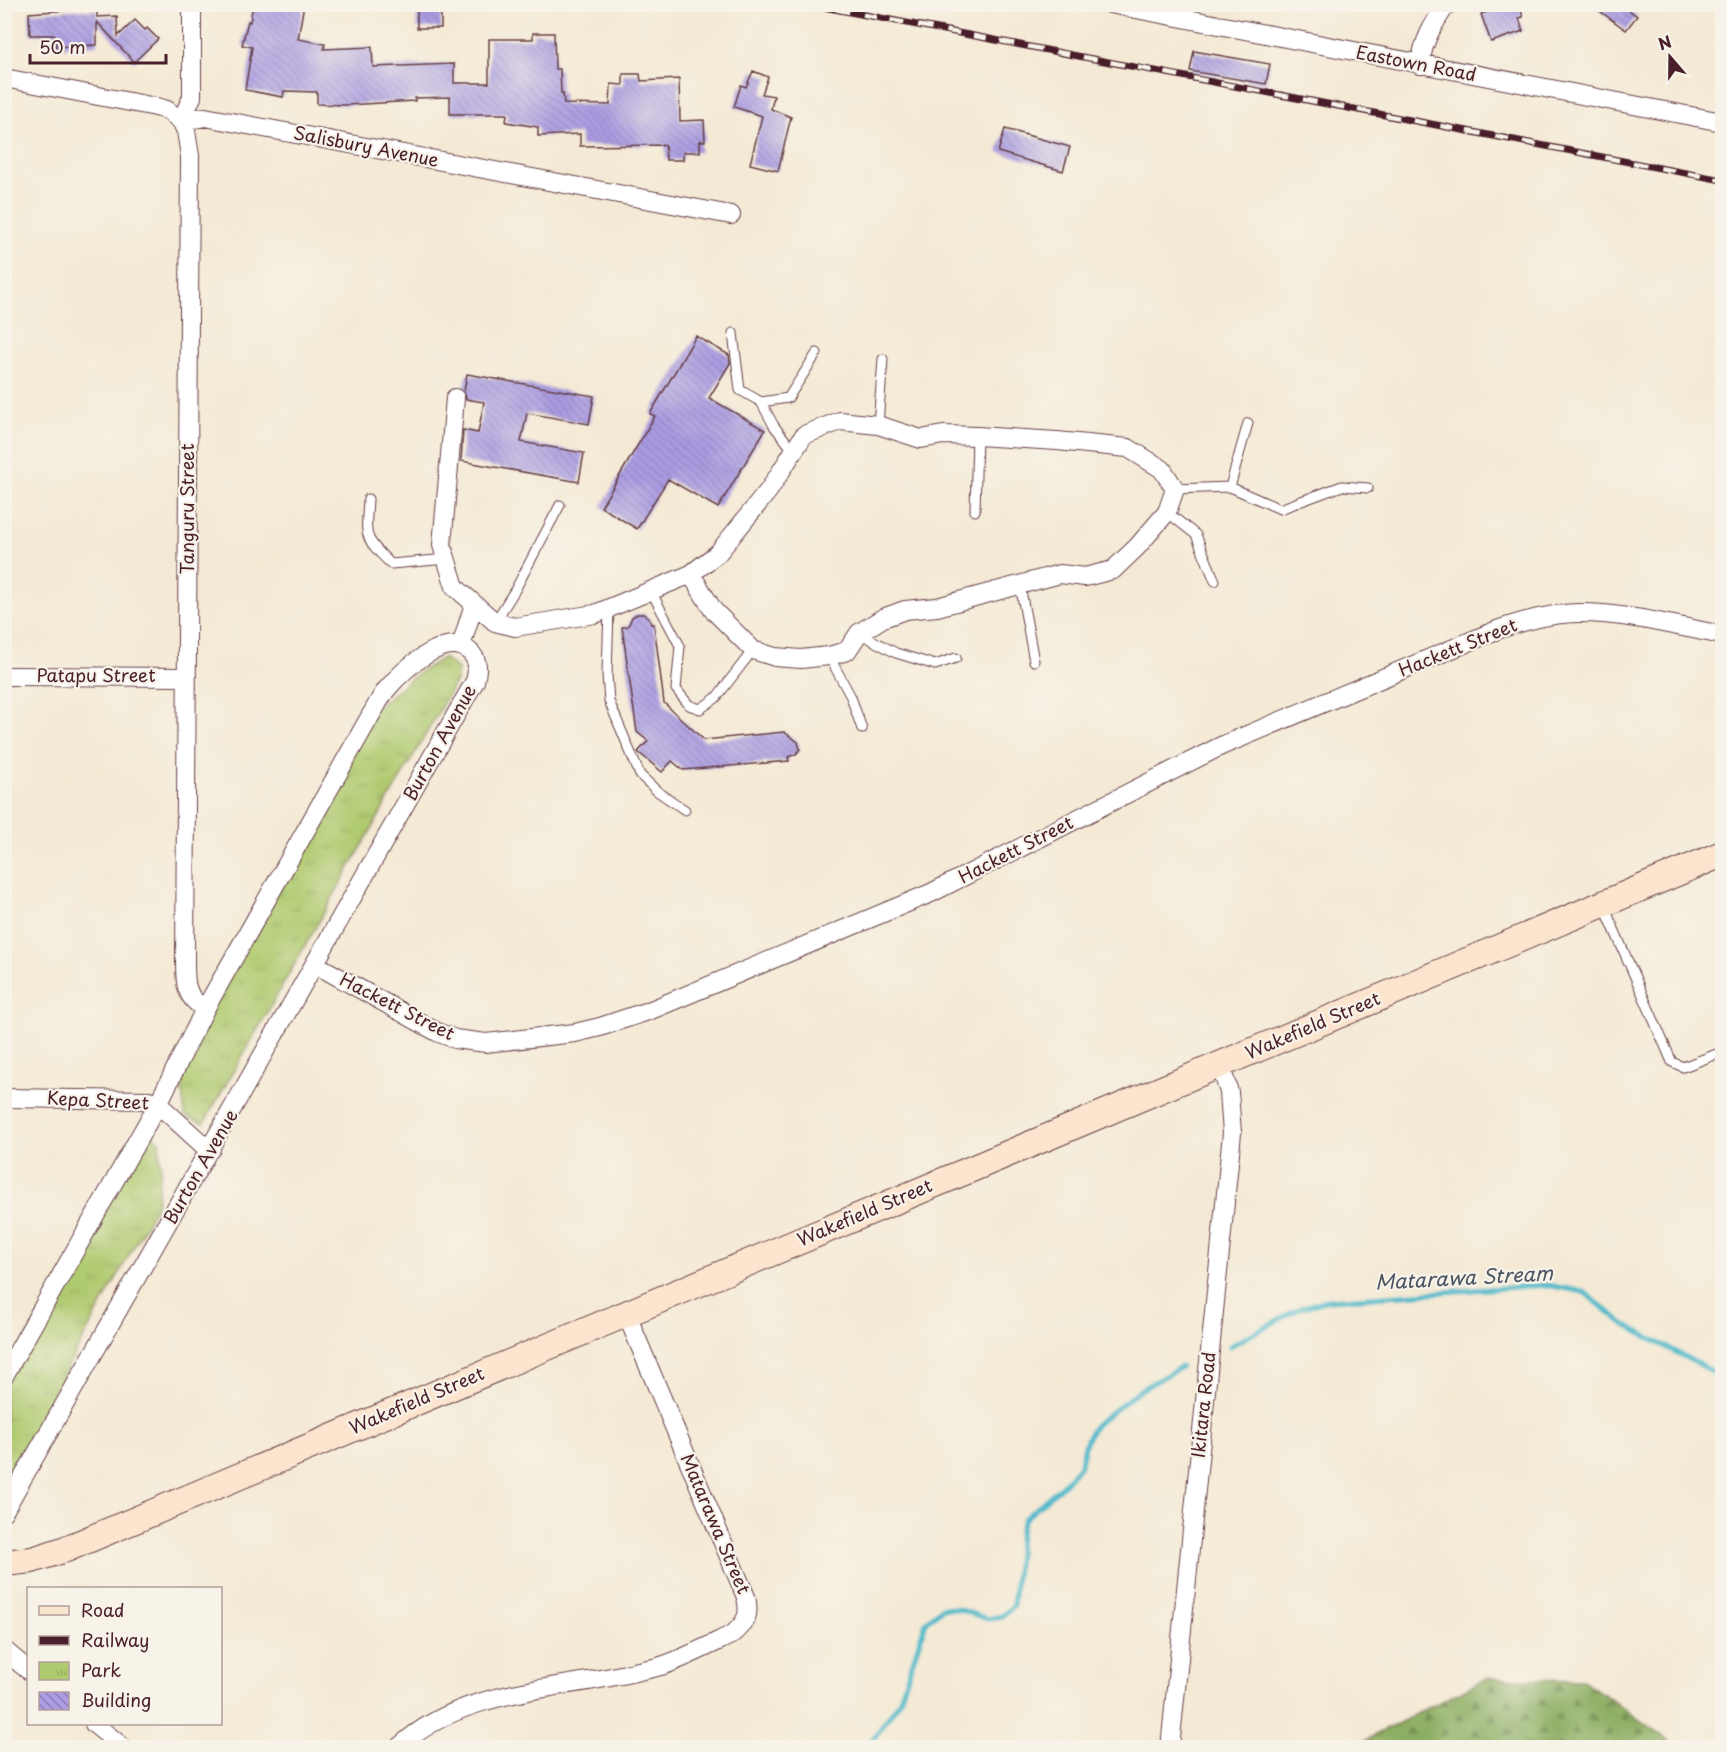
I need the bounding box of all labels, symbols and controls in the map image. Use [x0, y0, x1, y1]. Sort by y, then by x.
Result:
scale bar [30, 27, 166, 65]
north arrow [1640, 27, 1700, 87]
text: N [1654, 29, 1675, 55]
text: 50 m [39, 33, 86, 60]
street label: Eastown Road [1354, 38, 1479, 87]
street label: Salisbury Avenue [291, 118, 441, 173]
street label: Tanguru Street [173, 443, 200, 575]
street label: Hackett Street [1394, 611, 1521, 683]
street label: Patapu Street [36, 661, 156, 688]
street label: Burton Avenue [396, 679, 482, 805]
street label: Hackett Street [953, 808, 1077, 889]
street label: Hackett Street [336, 965, 460, 1046]
street label: Wakefield Street [1241, 984, 1384, 1065]
street label: Kepa Street [47, 1083, 150, 1116]
street label: Burton Avenue [156, 1103, 244, 1229]
street label: Wakefield Street [793, 1171, 936, 1252]
water label: Matarawa Stream [1374, 1257, 1554, 1297]
street label: Ikitara Road [1184, 1351, 1221, 1459]
street label: Wakefield Street [345, 1359, 488, 1440]
street label: Matarawa Street [675, 1449, 758, 1598]
legend [27, 1587, 222, 1725]
text: Road [81, 1596, 125, 1623]
text: Railway [81, 1626, 149, 1653]
text: Park [81, 1656, 121, 1683]
text: Building [81, 1686, 151, 1713]

